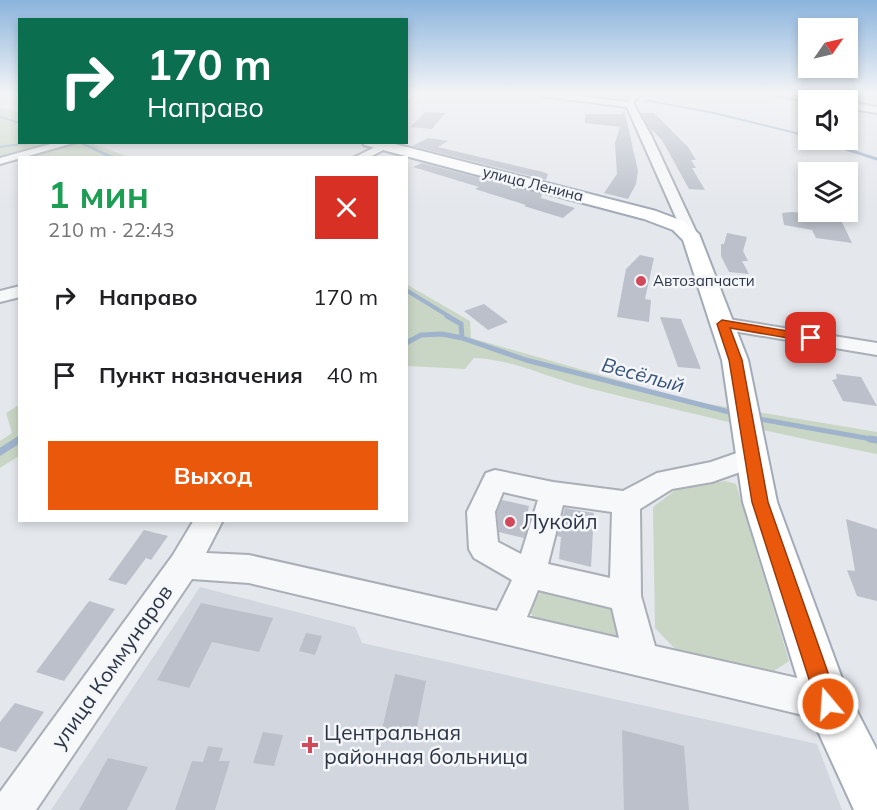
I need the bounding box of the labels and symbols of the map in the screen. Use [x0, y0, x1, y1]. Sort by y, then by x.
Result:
north arrow [798, 18, 858, 78]
street label: улица Ленина [481, 162, 586, 205]
place label: Автозапчасти [653, 271, 755, 290]
marker: Автозапчасти [634, 274, 648, 288]
pin [785, 312, 836, 363]
water label: Весёлый [599, 352, 687, 398]
place label: Лукойл [522, 508, 598, 534]
marker: Лукойл [503, 515, 517, 529]
street label: улица Коммунаров [45, 579, 178, 753]
position arrow [796, 672, 860, 736]
place label: Центральная районная больница [324, 719, 528, 769]
marker: Центральная районная больница [301, 736, 319, 754]

